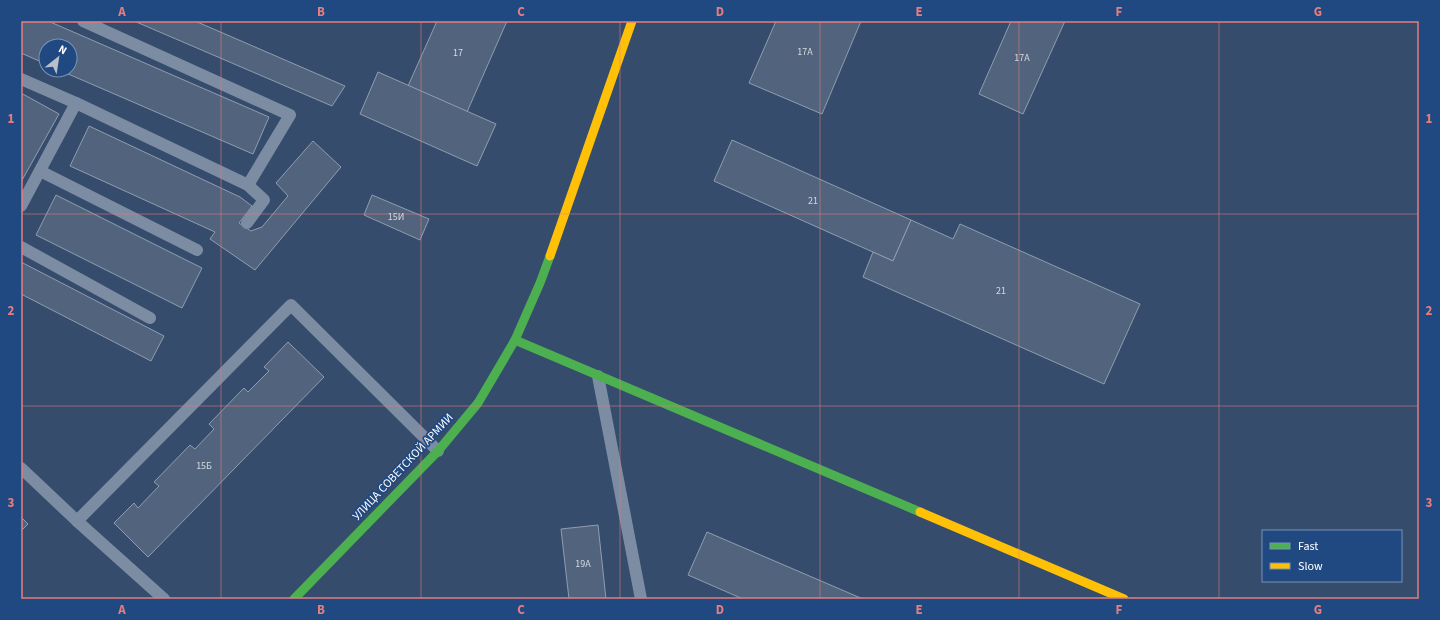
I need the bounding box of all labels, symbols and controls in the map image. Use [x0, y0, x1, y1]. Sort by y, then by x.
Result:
text: A [117, 3, 126, 21]
text: B [317, 3, 325, 21]
text: C [517, 3, 525, 21]
text: D [716, 3, 724, 21]
text: E [915, 3, 923, 21]
text: F [1116, 3, 1123, 21]
text: G [1314, 3, 1322, 21]
north arrow [38, 38, 78, 78]
text: N [56, 41, 70, 58]
house number: 17А [797, 45, 813, 59]
house number: 17 [453, 46, 463, 60]
house number: 17А [1014, 51, 1030, 65]
text: 1 [8, 110, 15, 128]
text: 1 [1426, 110, 1433, 128]
house number: 21 [808, 194, 818, 208]
house number: 15И [388, 210, 404, 224]
house number: 21 [996, 284, 1006, 298]
text: 2 [8, 302, 15, 320]
text: 2 [1426, 302, 1433, 320]
street label: УЛИЦА СОВЕТСКОЙ АРМИИ [349, 410, 457, 524]
house number: 15Б [196, 459, 212, 473]
text: 3 [8, 494, 15, 512]
text: 3 [1426, 494, 1433, 512]
legend [1262, 530, 1402, 582]
text: Fast [1298, 538, 1318, 555]
house number: 19А [575, 557, 591, 571]
text: Slow [1298, 558, 1323, 575]
text: A [117, 601, 126, 619]
text: B [317, 601, 325, 619]
text: C [517, 601, 525, 619]
text: D [716, 601, 724, 619]
text: E [915, 601, 923, 619]
text: F [1116, 601, 1123, 619]
text: G [1314, 601, 1322, 619]

